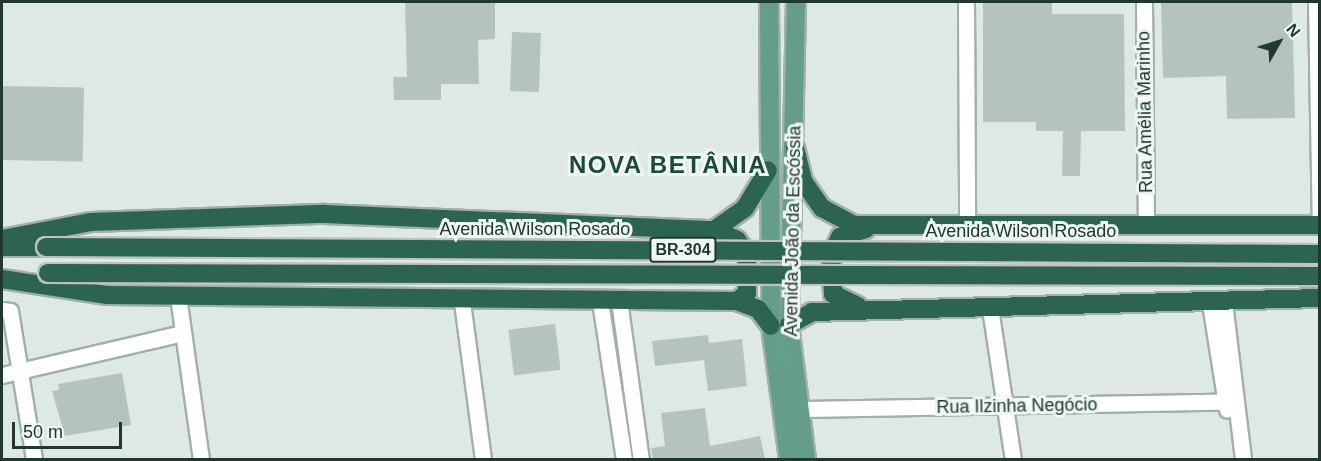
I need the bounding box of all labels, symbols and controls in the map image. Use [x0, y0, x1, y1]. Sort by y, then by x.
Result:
north arrow [1249, 12, 1309, 72]
text: N [1283, 21, 1304, 40]
street label: Rua Amélia Marinho [1133, 30, 1157, 194]
street label: Avenida João da Escóssia [780, 125, 806, 337]
district label: NOVA BETÂNIA [569, 151, 767, 179]
street label: Avenida Wilson Rosado [440, 218, 630, 240]
street label: Avenida Wilson Rosado [926, 220, 1116, 242]
road number: BR-304 [648, 237, 718, 263]
street label: Rua Ilzinha Negócio [936, 394, 1098, 418]
scale bar [15, 410, 124, 448]
text: 50 m [23, 422, 63, 442]

